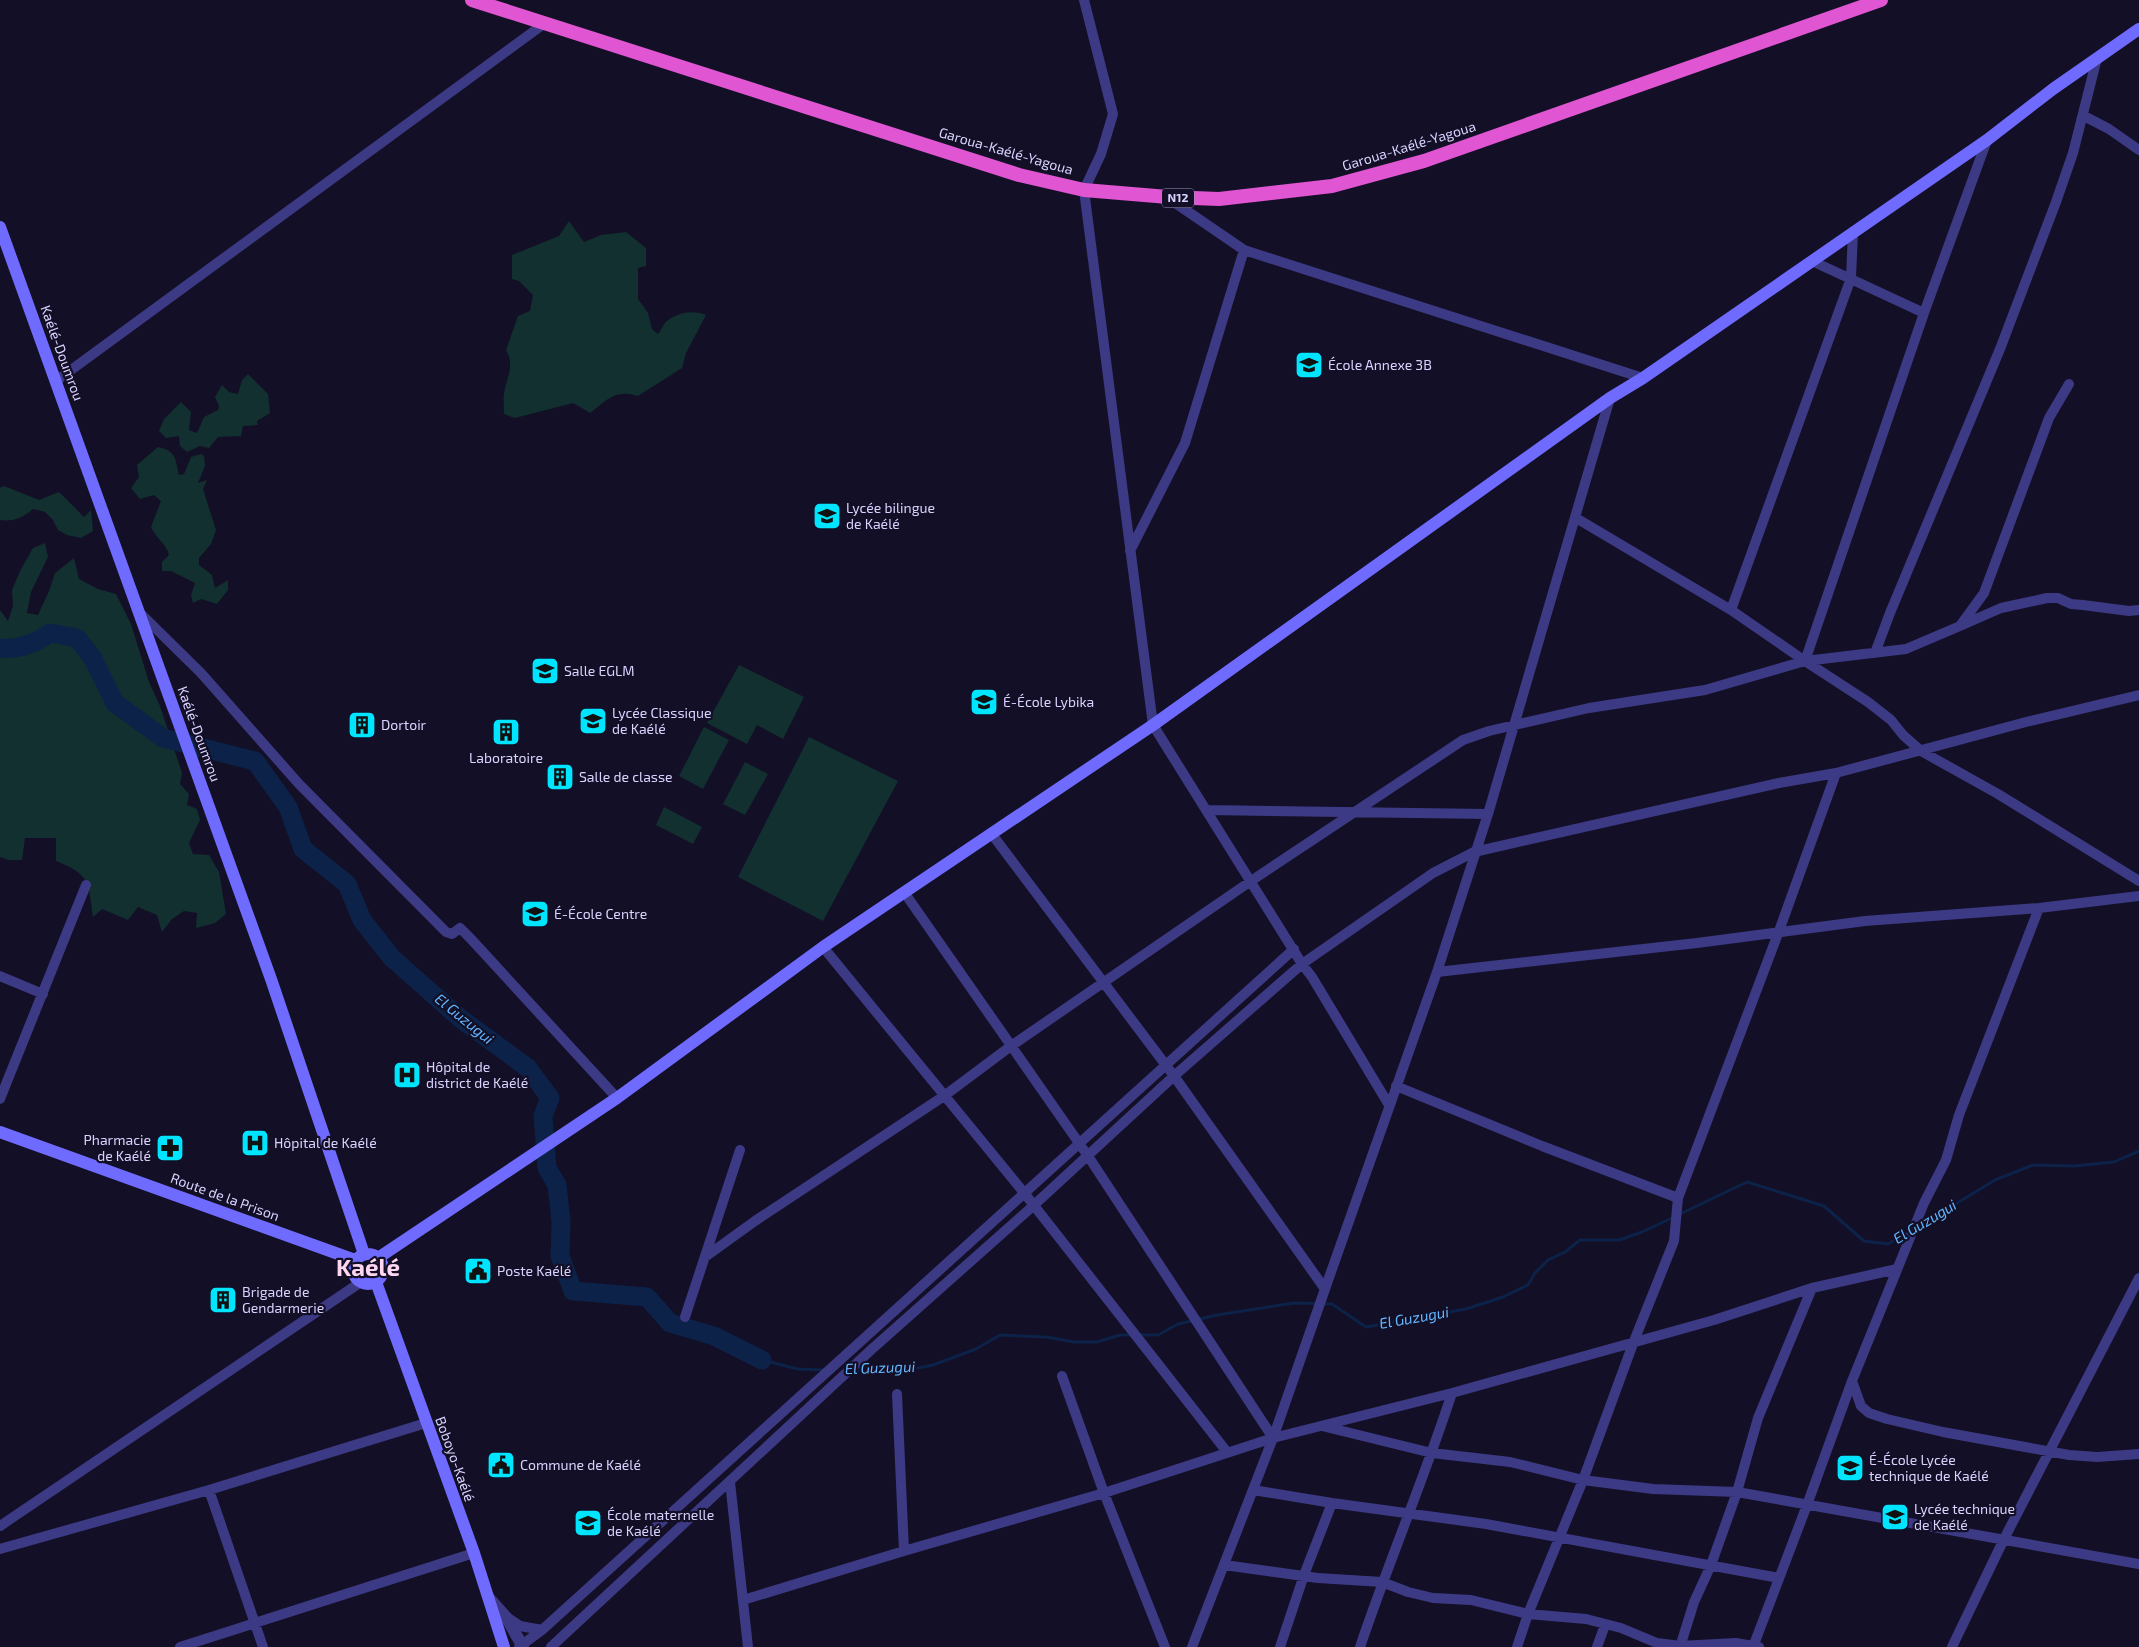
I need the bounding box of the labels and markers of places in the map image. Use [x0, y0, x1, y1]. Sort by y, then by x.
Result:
school or university icon: École Annexe 3B [1294, 350, 1324, 380]
place label: École Annexe 3B [1328, 356, 1432, 373]
place label: Lycée bilingue de Kaélé [846, 499, 935, 532]
school or university icon: Lycée bilingue de Kaélé [812, 501, 842, 531]
school or university icon: Salle EGLM [530, 656, 560, 686]
place label: Salle EGLM [564, 662, 635, 679]
school or university icon: É-École Lybika [969, 687, 999, 717]
place label: É-École Lybika [1003, 693, 1094, 710]
place label: Lycée Classique de Kaélé [612, 704, 711, 737]
school or university icon: Lycée Classique de Kaélé [578, 706, 608, 736]
building icon: Dortoir [347, 710, 377, 740]
place label: Dortoir [381, 716, 427, 733]
building icon: Laboratoire [491, 717, 521, 747]
place label: Laboratoire [469, 749, 543, 766]
building icon: Salle de classe [545, 762, 575, 792]
place label: Salle de classe [579, 768, 673, 785]
school or university icon: É-École Centre [520, 899, 550, 929]
place label: É-École Centre [554, 905, 647, 922]
place label: Hôpital de district de Kaélé [426, 1058, 528, 1091]
hospital icon: Hôpital de district de Kaélé [392, 1060, 422, 1090]
hospital icon: Hôpital de Kaélé [240, 1128, 270, 1158]
place label: Pharmacie de Kaélé [84, 1131, 151, 1164]
pharmacy icon: Pharmacie de Kaélé [155, 1133, 185, 1163]
place label: Hôpital de Kaélé [274, 1134, 377, 1151]
public building icon: Poste Kaélé [463, 1256, 493, 1286]
place label: Poste Kaélé [497, 1262, 571, 1279]
place label: Brigade de Gendarmerie [242, 1283, 324, 1316]
building icon: Brigade de Gendarmerie [208, 1285, 238, 1315]
public building icon: Commune de Kaélé [486, 1450, 516, 1480]
place label: É-École Lycée technique de Kaélé [1869, 1451, 1989, 1484]
school or university icon: É-École Lycée technique de Kaélé [1835, 1453, 1865, 1483]
place label: Commune de Kaélé [520, 1456, 641, 1473]
place label: Lycée technique de Kaélé [1914, 1500, 2015, 1533]
school or university icon: Lycée technique de Kaélé [1880, 1502, 1910, 1532]
place label: École maternelle de Kaélé [607, 1506, 714, 1539]
school or university icon: École maternelle de Kaélé [573, 1508, 603, 1538]

